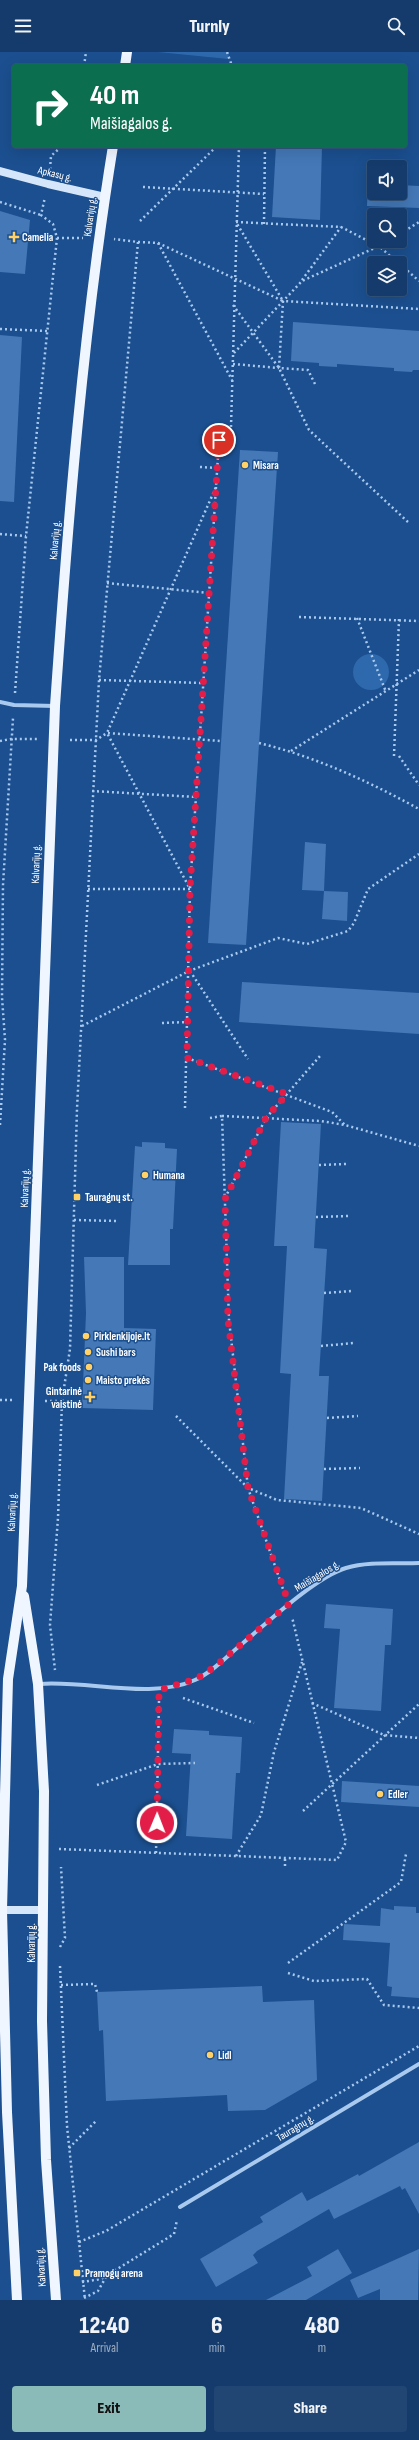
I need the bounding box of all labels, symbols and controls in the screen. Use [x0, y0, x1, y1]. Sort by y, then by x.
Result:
icon: menu [12, 15, 34, 37]
icon: search [385, 15, 407, 37]
text: Turnly [189, 16, 230, 37]
text: 40 m [90, 79, 139, 112]
icon: right [24, 80, 76, 132]
text: Maišiagalos g. [90, 113, 172, 134]
map controls [367, 160, 407, 296]
button: sound [367, 160, 407, 200]
street label: Apkasų g. [36, 163, 73, 185]
street label: Kalvarijų g. [81, 197, 99, 237]
button: search [367, 208, 407, 248]
place label: Camelia [22, 231, 54, 244]
marker: Camelia [9, 232, 19, 242]
button: layers [367, 256, 407, 296]
pin [202, 423, 236, 457]
icon: arrive [208, 429, 230, 451]
place label: Misara [253, 459, 279, 472]
marker: Misara [240, 460, 250, 470]
street label: Kalvarijų g. [47, 520, 63, 560]
street label: Kalvarijų g. [29, 844, 43, 884]
street label: Kalvarijų g. [18, 1168, 32, 1208]
place label: Humana [153, 1169, 185, 1182]
marker: Humana [140, 1170, 150, 1180]
place label: Tauragnų st. [85, 1191, 133, 1204]
marker: Tauragnų st. [72, 1192, 82, 1202]
place label: Pirklenkijoje.lt [94, 1330, 151, 1343]
marker: Pirklenkijoje.lt [81, 1331, 91, 1341]
place label: Sushi bars [96, 1346, 136, 1359]
marker: Sushi bars [83, 1347, 93, 1357]
place label: Pak foods [43, 1361, 81, 1374]
marker: Pak foods [84, 1362, 94, 1372]
place label: Maisto prekės [96, 1374, 150, 1387]
marker: Maisto prekės [83, 1375, 93, 1385]
place label: Gintarinė vaistinė [46, 1385, 82, 1411]
marker: Gintarinė vaistinė [85, 1392, 95, 1402]
street label: Kalvarijų g. [5, 1492, 19, 1532]
street label: Maišiagalos g. [292, 1557, 342, 1595]
place label: Edler [388, 1788, 408, 1801]
marker: Edler [375, 1789, 385, 1799]
position arrow [136, 1802, 178, 1844]
street label: Kalvarijų g. [25, 1923, 38, 1963]
place label: Lidl [218, 2049, 232, 2062]
marker: Lidl [205, 2050, 215, 2060]
street label: Tauragnų g. [274, 2112, 316, 2144]
street label: Kalvarijų g. [33, 2247, 49, 2287]
place label: Pramogų arena [85, 2267, 143, 2280]
marker: Pramogų arena [72, 2268, 82, 2278]
text: 12:40 [79, 2311, 129, 2340]
text: 6 [211, 2311, 223, 2340]
text: 480 [304, 2311, 340, 2340]
text: Arrival [90, 2340, 118, 2356]
text: min [209, 2340, 225, 2356]
text: m [318, 2340, 326, 2356]
button: Exit [12, 2386, 206, 2432]
button: Share [214, 2386, 407, 2432]

